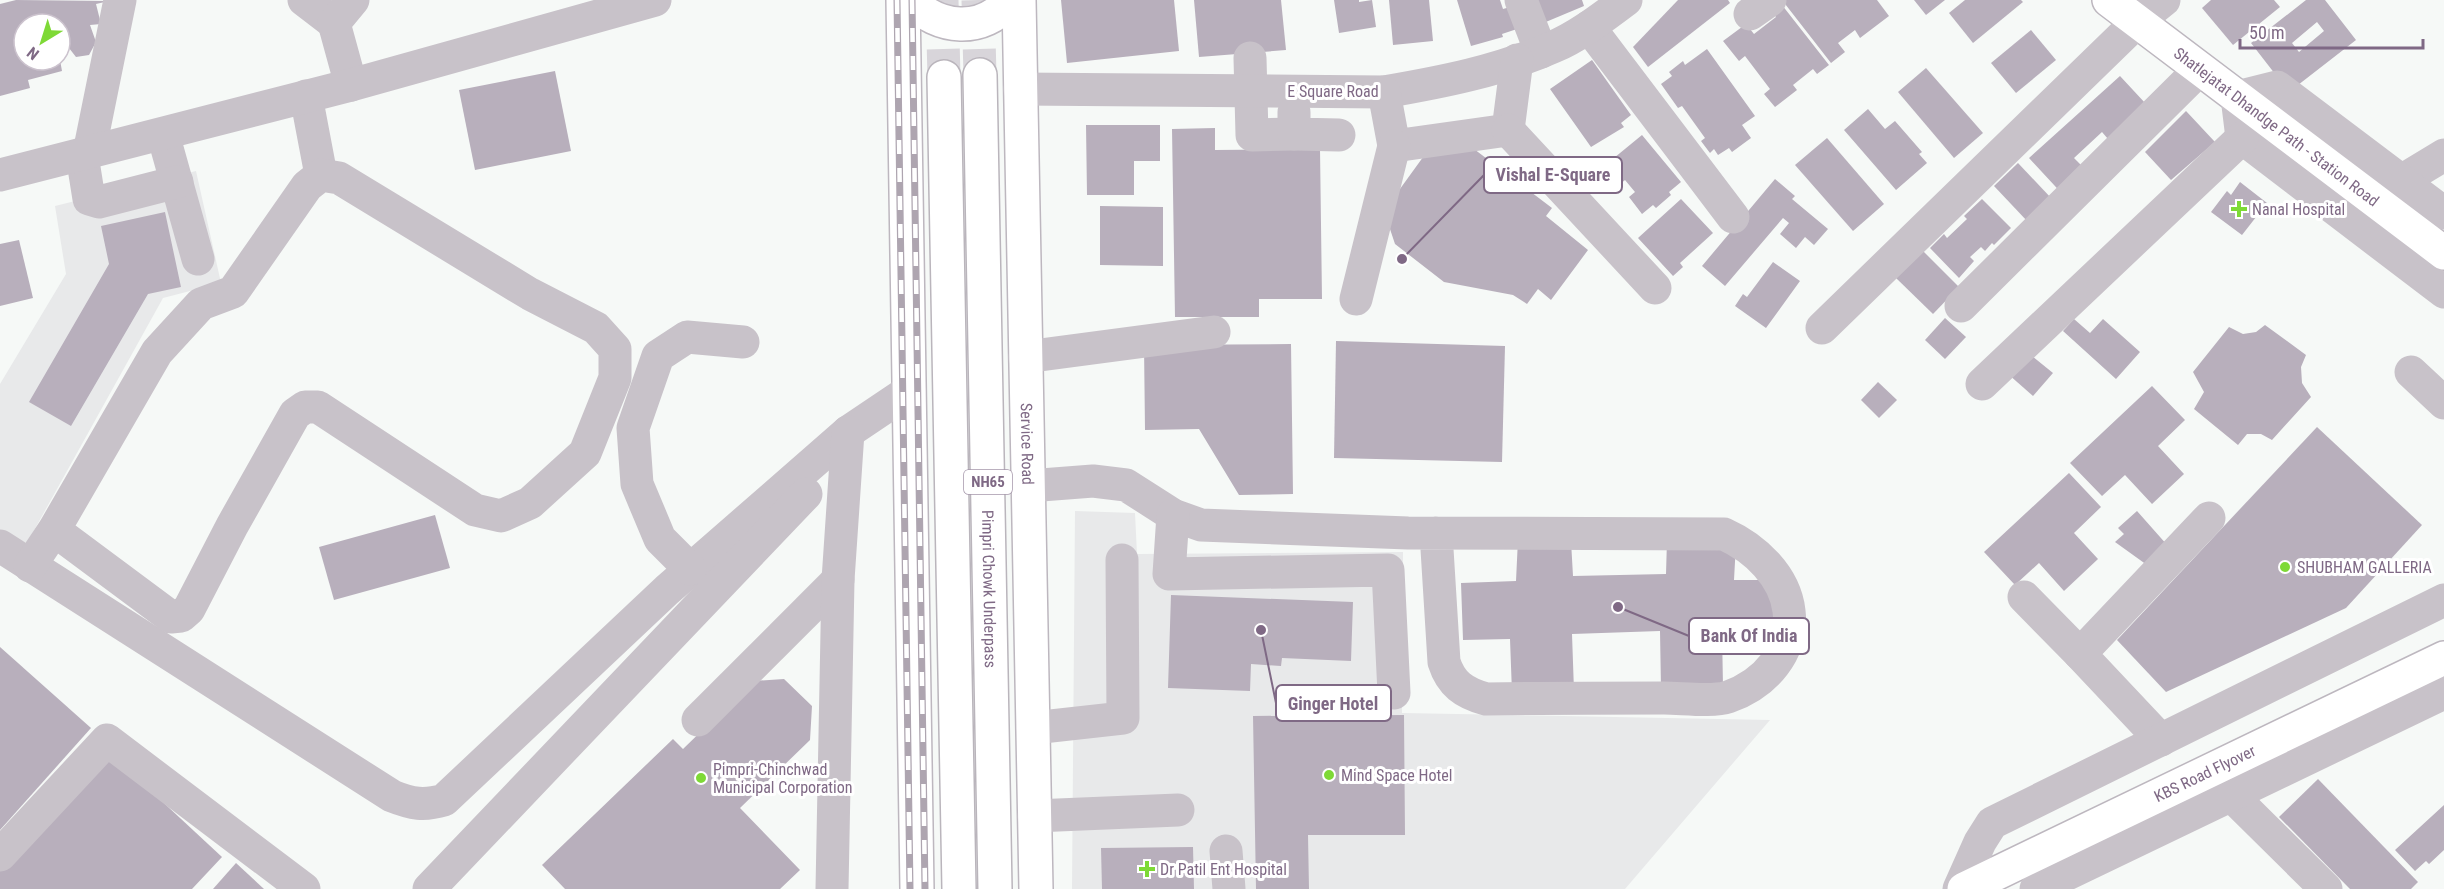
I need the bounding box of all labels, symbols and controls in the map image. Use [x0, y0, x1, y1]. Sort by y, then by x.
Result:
north arrow [12, 12, 72, 72]
scale bar [2240, 12, 2423, 50]
text: 50 m [2249, 22, 2284, 43]
text: N [23, 43, 43, 64]
street label: Shatlejatat Dhandge Path - Station Road [2170, 43, 2383, 210]
street label: E Square Road [1287, 82, 1379, 101]
callout: Vishal E-Square [1484, 157, 1622, 193]
text: Vishal E-Square [1496, 164, 1611, 185]
marker: Nanal Hospital [2230, 200, 2248, 218]
place label: Nanal Hospital [2252, 200, 2345, 219]
street label: Service Road [1017, 403, 1037, 485]
road number: NH65 [964, 470, 1012, 494]
street label: Pimpri Chowk Underpass [978, 510, 1000, 668]
place label: SHUBHAM GALLERIA [2297, 558, 2432, 577]
marker: SHUBHAM GALLERIA [2278, 560, 2292, 574]
callout: Bank Of India [1689, 618, 1809, 654]
text: Bank Of India [1701, 625, 1797, 646]
callout: Ginger Hotel [1276, 685, 1391, 721]
text: Ginger Hotel [1288, 693, 1378, 714]
street label: KBS Road Flyover [2151, 741, 2259, 806]
place label: Pimpri-Chinchwad Municipal Corporation [713, 760, 853, 797]
place label: Mind Space Hotel [1341, 766, 1452, 785]
marker: Mind Space Hotel [1322, 768, 1336, 782]
marker: Pimpri-Chinchwad Municipal Corporation [694, 771, 708, 785]
marker: Dr Patil Ent Hospital [1138, 860, 1156, 878]
place label: Dr Patil Ent Hospital [1160, 860, 1287, 879]

